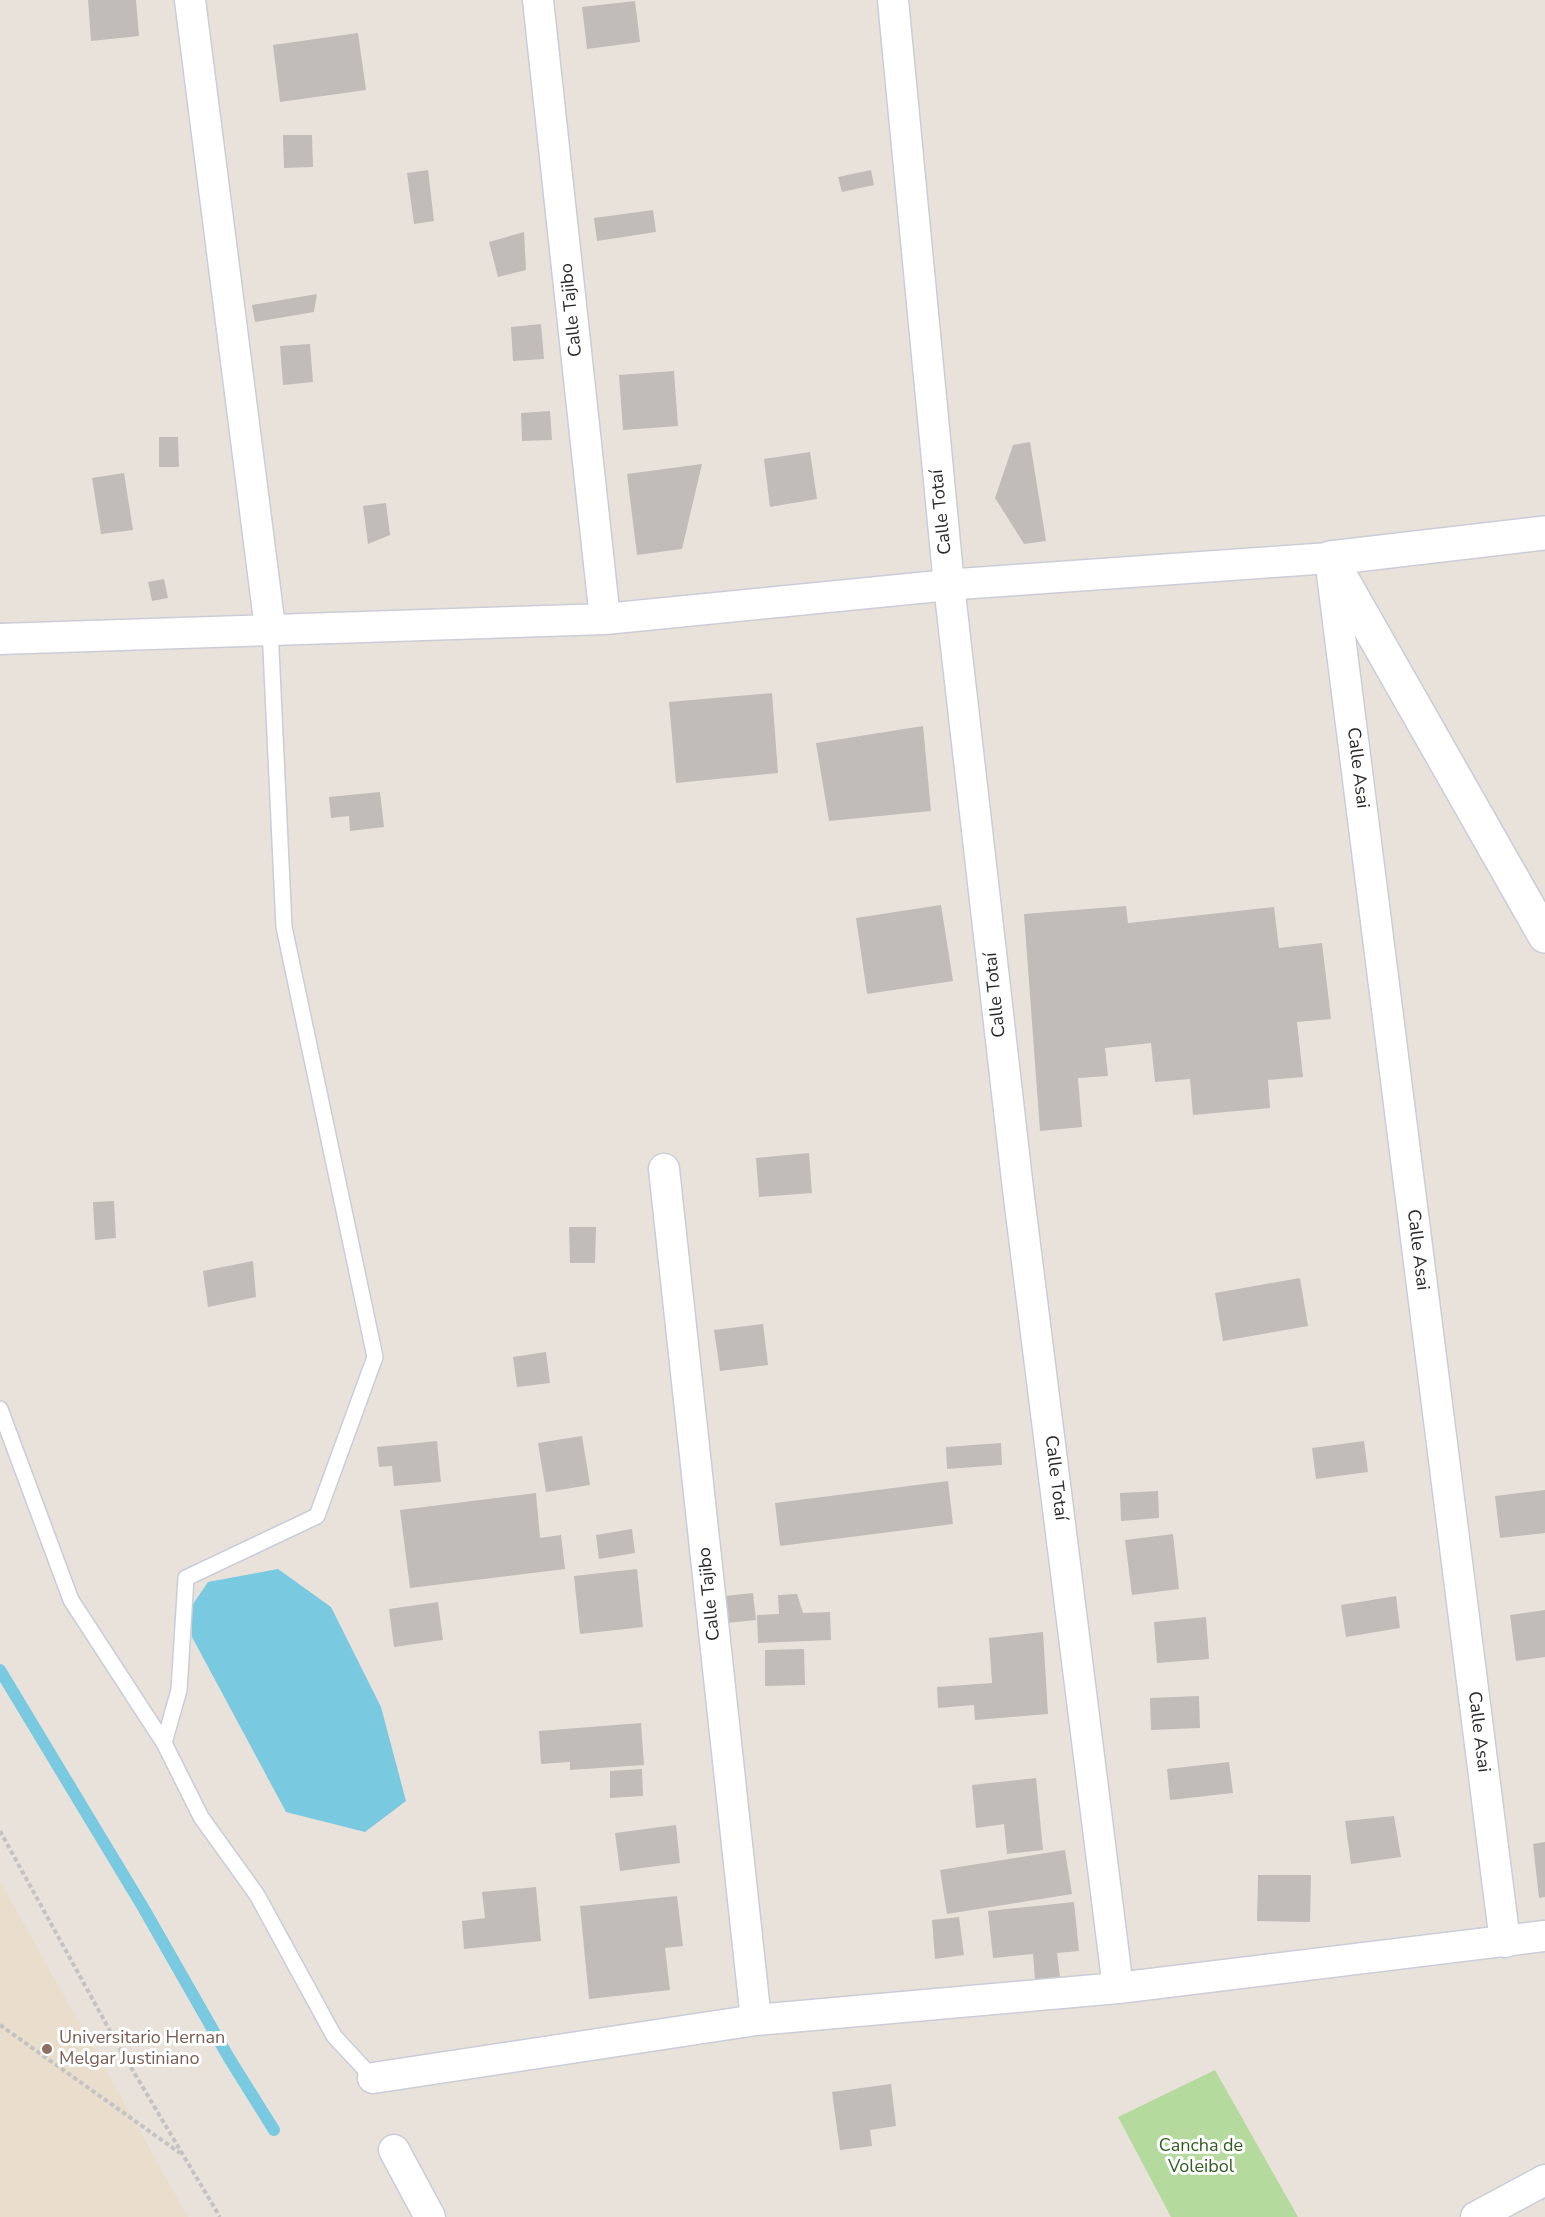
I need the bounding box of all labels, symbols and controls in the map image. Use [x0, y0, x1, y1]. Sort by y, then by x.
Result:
street label: Calle Tajibo [556, 262, 588, 358]
street label: Calle Totaí [927, 468, 957, 556]
street label: Calle Asai [1341, 726, 1373, 810]
street label: Calle Totaí [981, 951, 1011, 1039]
street label: Calle Asai [1401, 1208, 1433, 1292]
street label: Calle Totaí [1039, 1434, 1071, 1522]
street label: Calle Tajibo [694, 1546, 726, 1642]
street label: Calle Asai [1462, 1690, 1494, 1774]
place label: Universitario Hernan Melgar Justiniano [59, 2028, 225, 2070]
marker: Universitario Hernan Melgar Justiniano [40, 2042, 54, 2056]
park label: Cancha de Voleibol [1159, 2136, 1243, 2178]

